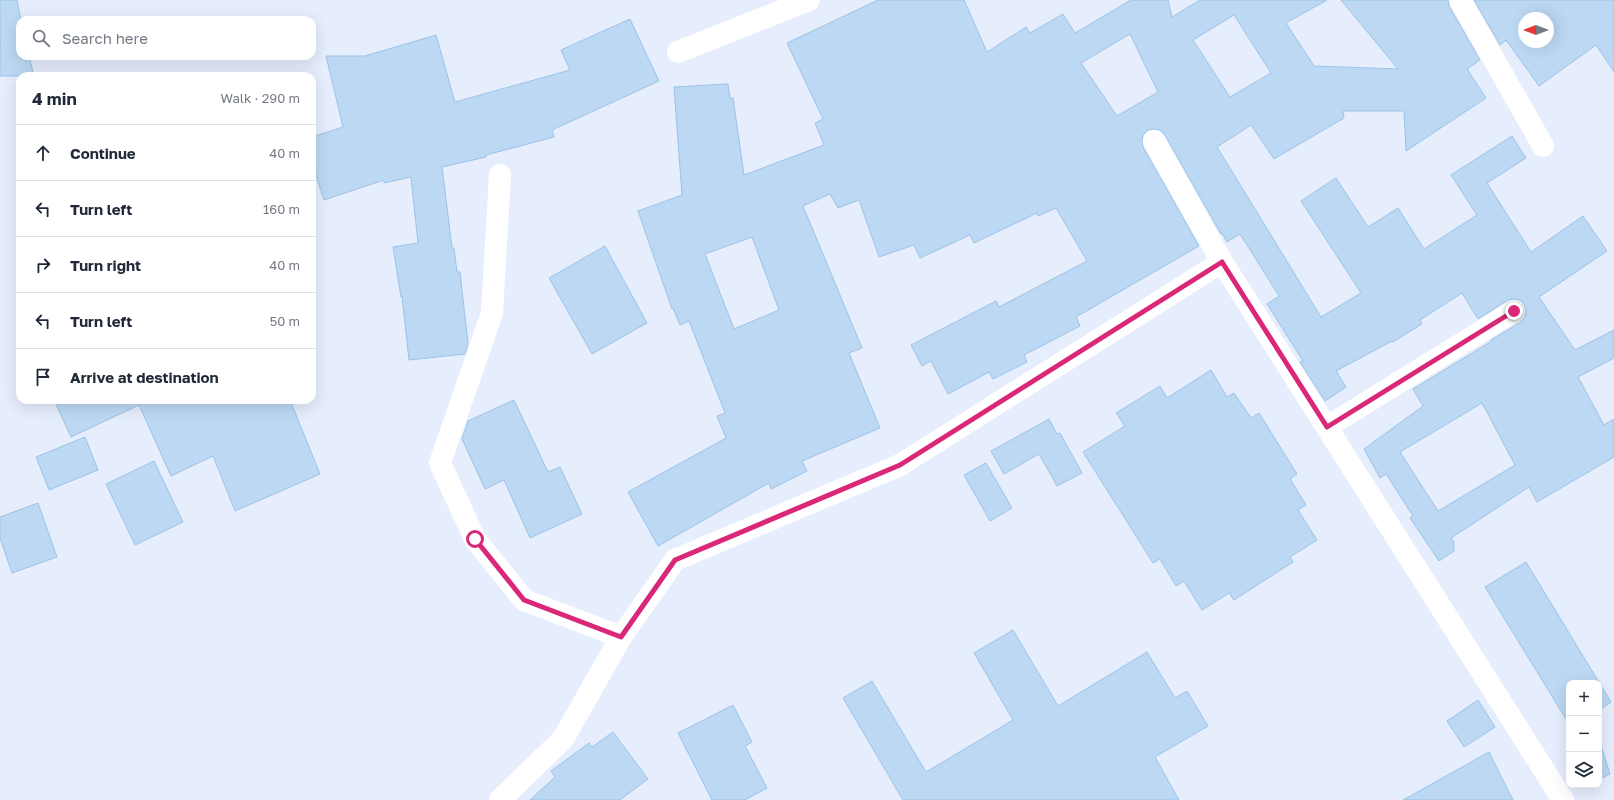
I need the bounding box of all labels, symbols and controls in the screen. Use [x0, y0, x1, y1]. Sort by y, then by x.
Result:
north arrow [1518, 12, 1554, 48]
search box [16, 16, 316, 60]
icon: search [30, 27, 52, 49]
text: Search here [62, 29, 148, 47]
text: 4 min [32, 88, 77, 109]
text: Walk · 290 m [221, 90, 300, 106]
icon: ahead [32, 142, 54, 164]
text: Continue [70, 144, 136, 162]
text: 40 m [269, 145, 300, 161]
icon: left [32, 198, 54, 220]
text: Turn left [70, 200, 132, 218]
text: 160 m [263, 201, 300, 217]
icon: right [32, 254, 54, 276]
text: Turn right [70, 256, 141, 274]
text: 40 m [269, 257, 300, 273]
route end [1505, 302, 1523, 320]
icon: left [32, 310, 54, 332]
text: Turn left [70, 312, 132, 330]
text: 50 m [270, 313, 300, 329]
icon: arrive [32, 366, 54, 388]
text: Arrive at destination [70, 368, 219, 386]
route start [466, 530, 484, 548]
map controls [1566, 680, 1602, 788]
button: + [1566, 680, 1602, 716]
button: − [1566, 716, 1602, 752]
button: layers [1566, 752, 1602, 788]

